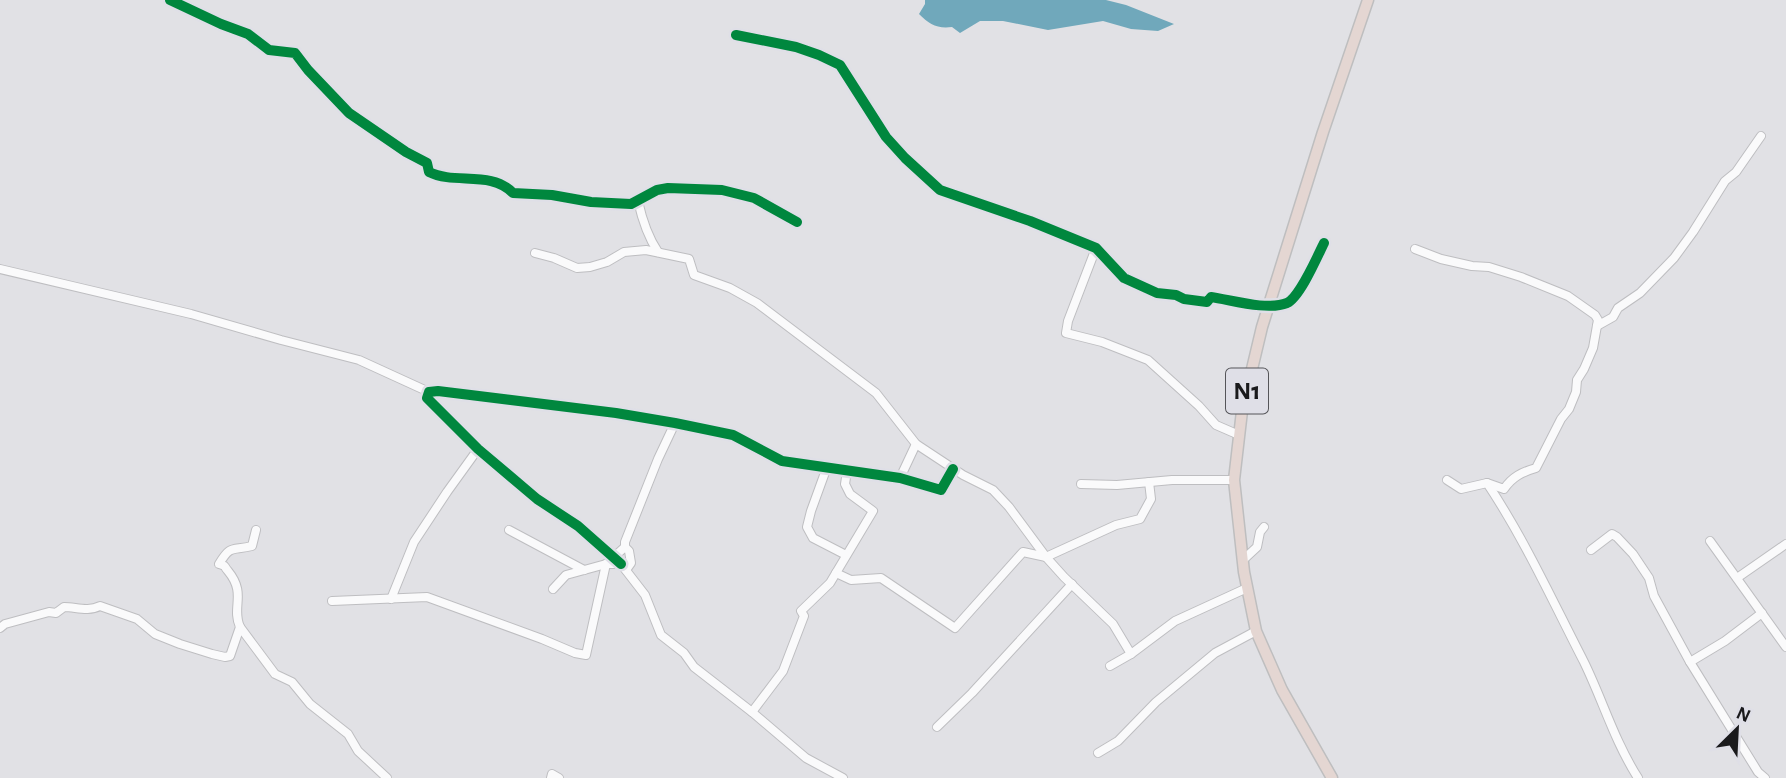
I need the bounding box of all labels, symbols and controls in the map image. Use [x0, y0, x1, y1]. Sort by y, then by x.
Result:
road number: N1 [1226, 368, 1268, 414]
north arrow [1702, 694, 1772, 764]
text: N [1733, 703, 1753, 726]

